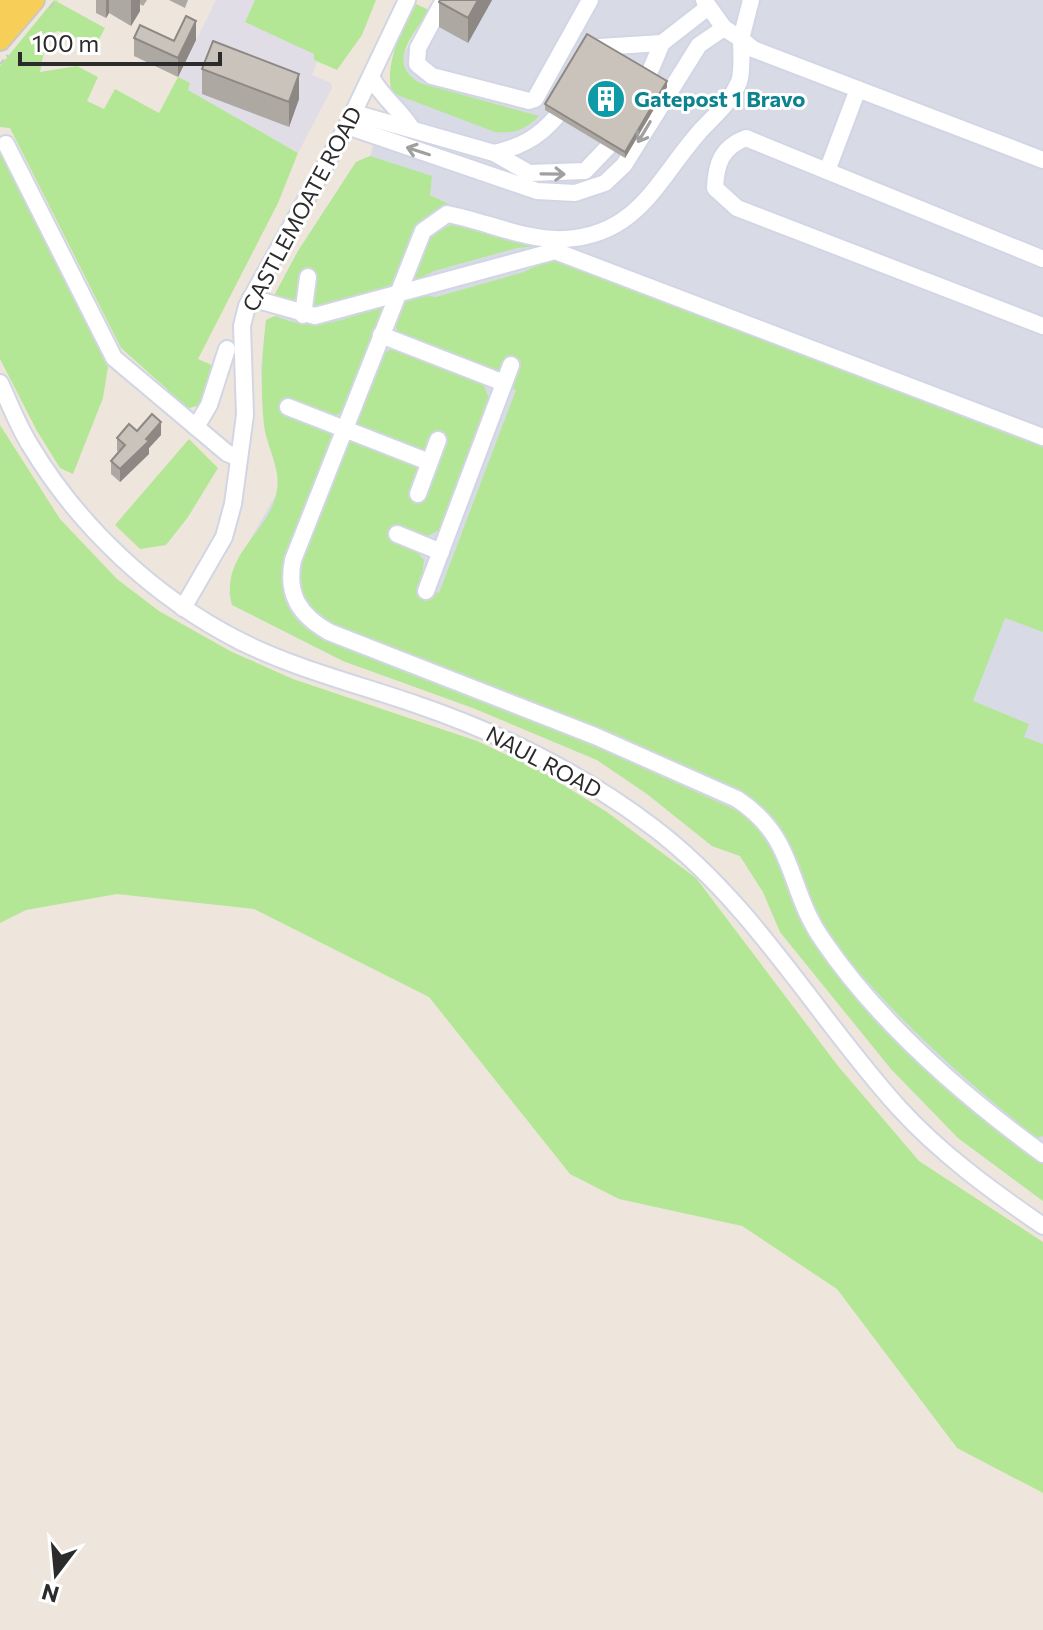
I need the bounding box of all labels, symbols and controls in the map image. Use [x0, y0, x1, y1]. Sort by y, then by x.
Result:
scale bar [20, 16, 220, 66]
text: 100 m [32, 28, 99, 57]
building icon: Gatepost 1 Bravo [585, 78, 627, 120]
place label: Gatepost 1 Bravo [634, 85, 806, 112]
street label: CASTLEMOATE ROAD [236, 102, 367, 316]
one-way arrow [636, 120, 652, 143]
one-way arrow [405, 143, 430, 158]
one-way arrow [539, 166, 566, 182]
street label: NAUL ROAD [482, 720, 607, 803]
north arrow [16, 1534, 96, 1614]
text: N [39, 1578, 62, 1609]

